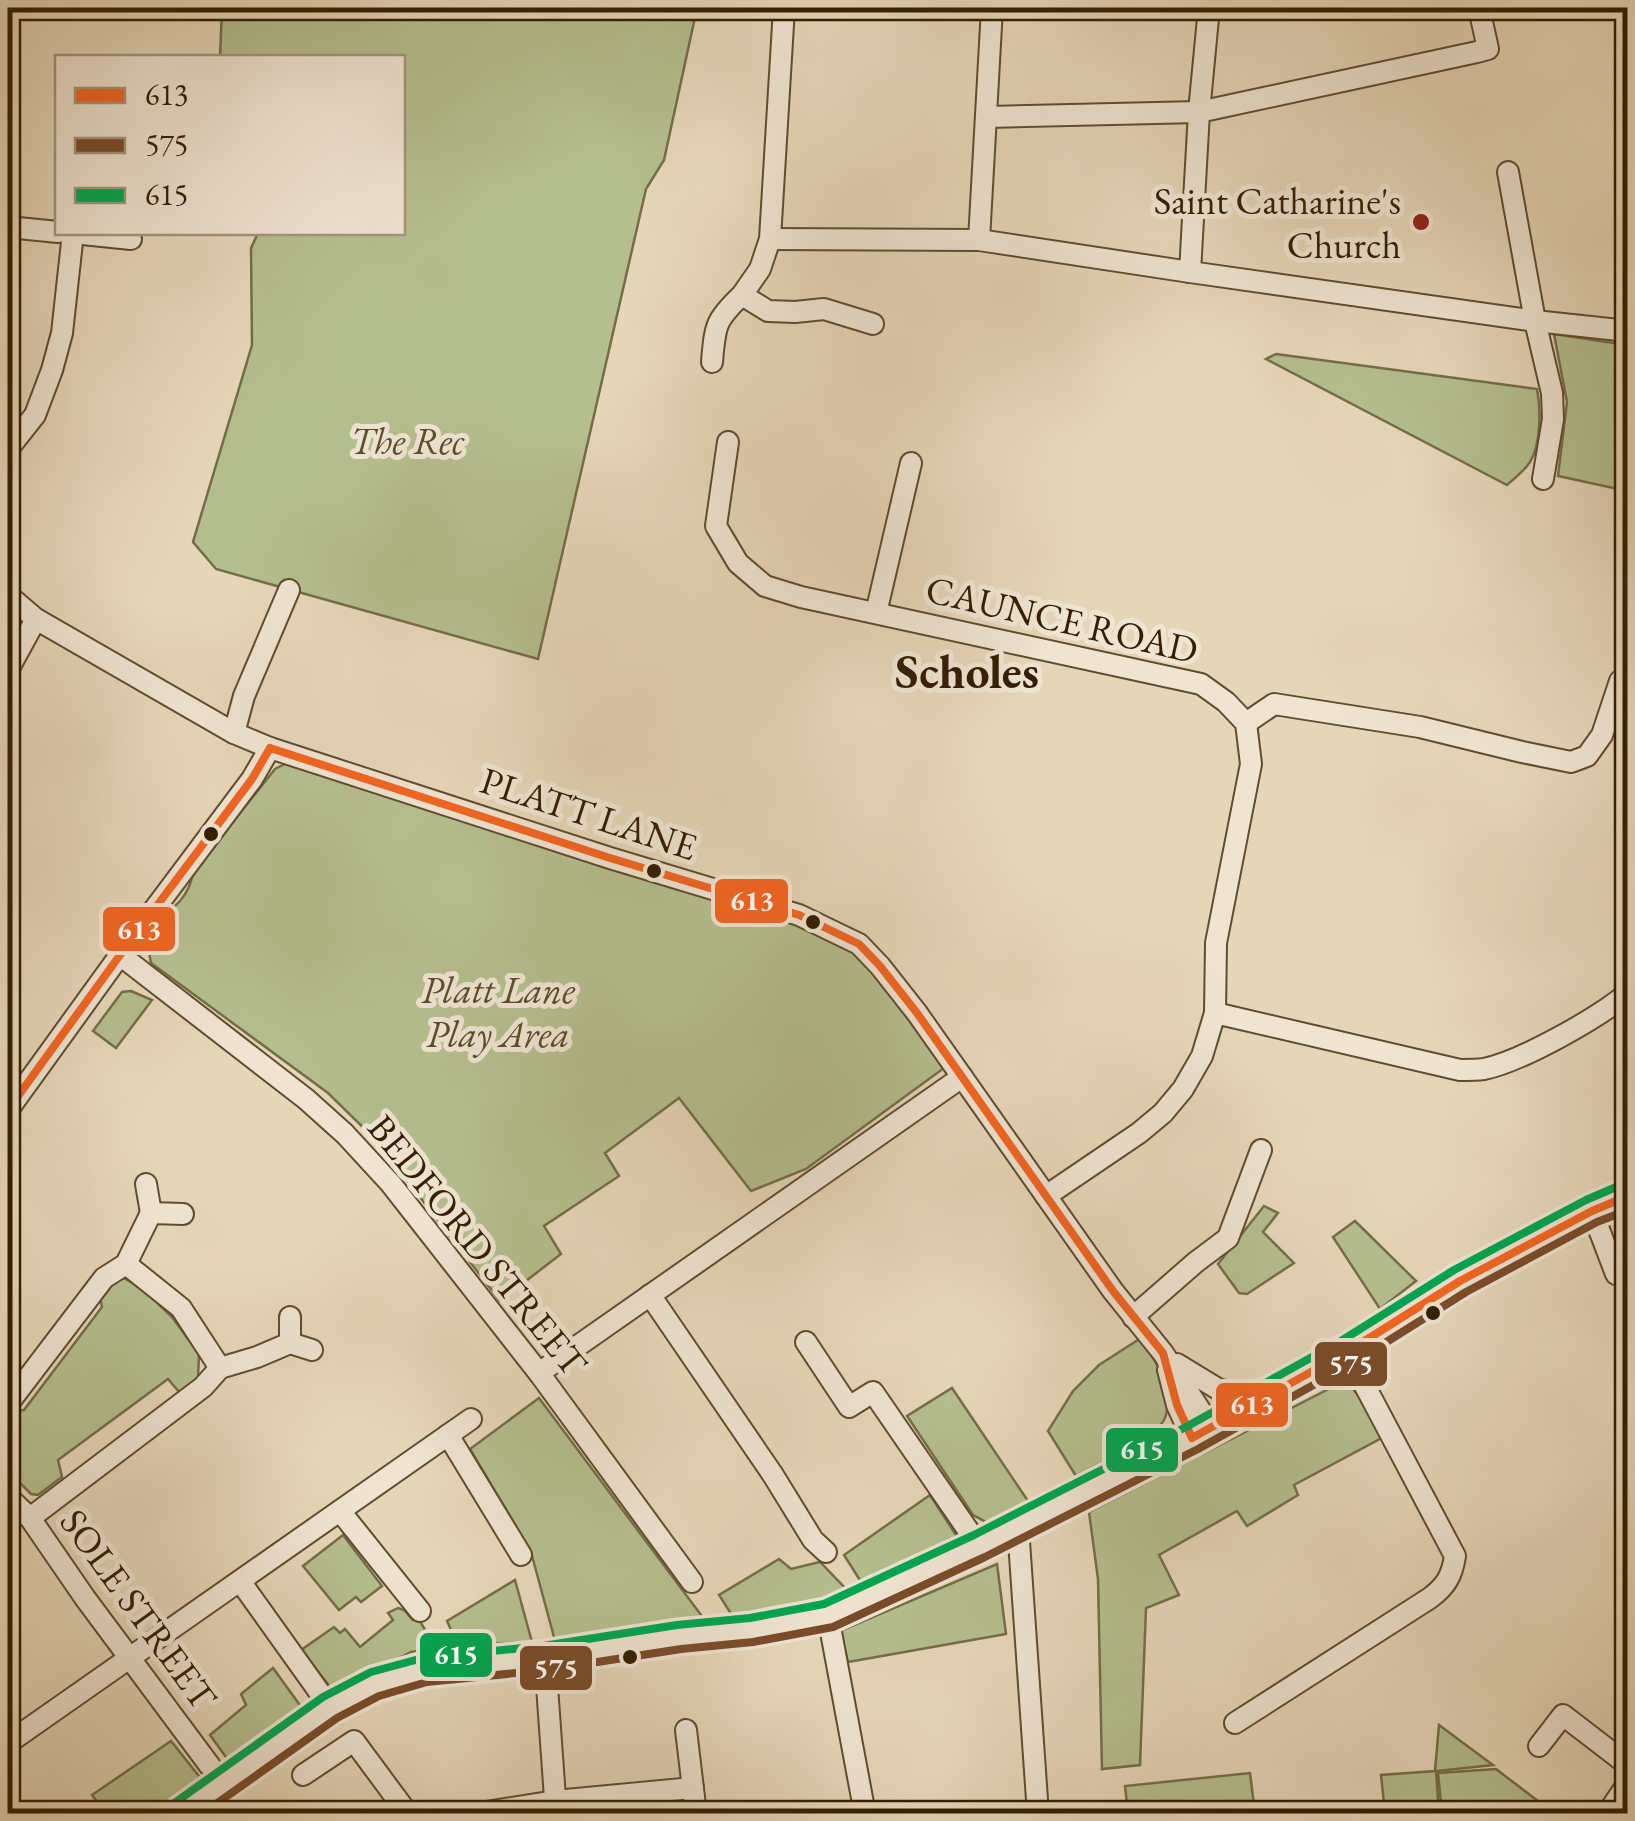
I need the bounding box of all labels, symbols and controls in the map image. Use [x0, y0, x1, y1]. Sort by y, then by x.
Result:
legend [55, 55, 405, 235]
text: 613 [145, 75, 188, 114]
text: 575 [145, 125, 188, 164]
text: 615 [145, 175, 188, 214]
place label: Saint Catharine's Church [1154, 176, 1401, 269]
marker: Saint Catharine's Church [1410, 211, 1432, 233]
park label: The Rec [350, 416, 465, 465]
street label: CAUNCE ROAD [921, 564, 1203, 674]
district label: Scholes [895, 640, 1039, 702]
street label: PLATT LANE [475, 755, 703, 871]
unlabelled marker [201, 824, 221, 844]
unlabelled marker [644, 861, 664, 881]
line badge: 613 [713, 877, 790, 925]
text: 613 [730, 882, 774, 918]
line badge: 613 [101, 905, 177, 953]
text: 613 [117, 911, 161, 947]
unlabelled marker [803, 912, 823, 932]
park label: Platt Lane Play Area [421, 965, 576, 1058]
street label: BEDFORD STREET [357, 1104, 599, 1386]
unlabelled marker [1423, 1303, 1443, 1323]
line badge: 575 [1313, 1340, 1389, 1388]
text: 575 [1329, 1346, 1373, 1382]
line badge: 613 [1214, 1381, 1290, 1429]
text: 613 [1230, 1386, 1274, 1422]
line badge: 615 [1104, 1426, 1180, 1474]
text: 615 [1120, 1431, 1164, 1467]
street label: SOLE STREET [50, 1499, 229, 1719]
line badge: 615 [418, 1631, 494, 1679]
text: 615 [434, 1636, 478, 1672]
line badge: 575 [518, 1644, 594, 1692]
unlabelled marker [620, 1647, 640, 1667]
text: 575 [534, 1650, 578, 1686]

